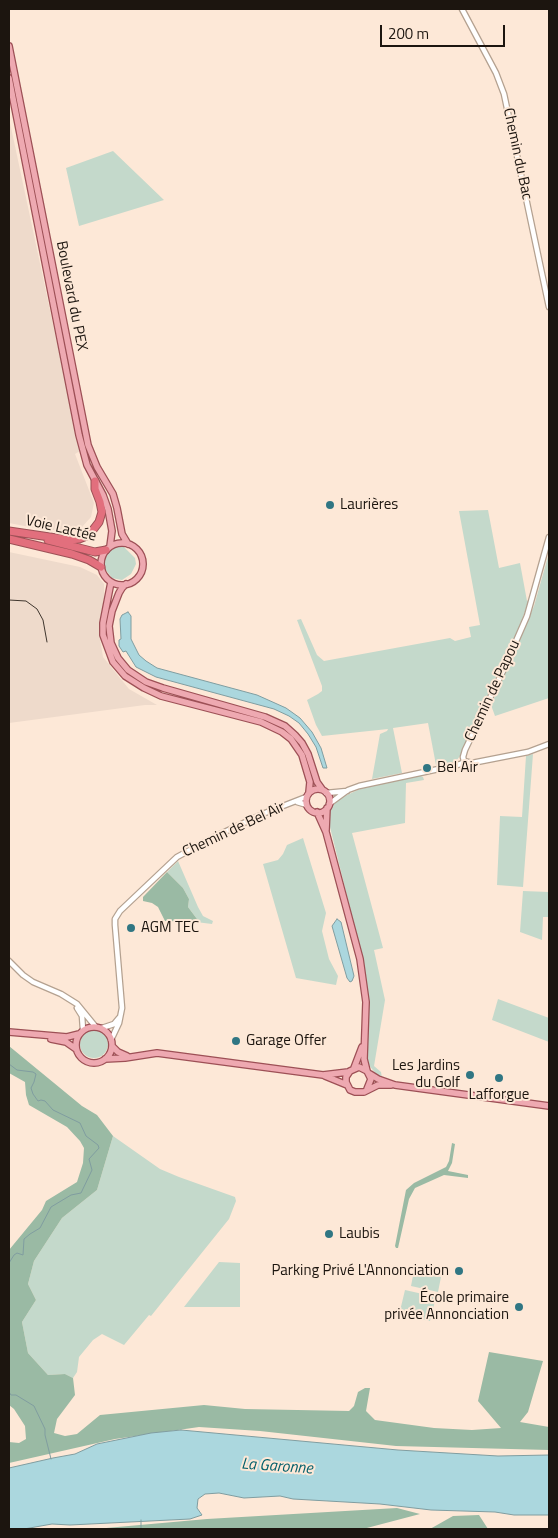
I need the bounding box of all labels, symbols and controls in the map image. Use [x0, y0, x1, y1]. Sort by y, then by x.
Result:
scale bar [383, 15, 508, 47]
text: 200 m [388, 22, 429, 45]
street label: Chemin du Bac [498, 106, 536, 202]
street label: Boulevard du PEX [52, 239, 90, 353]
place label: Laurières [340, 496, 398, 514]
marker: Laurières [324, 499, 336, 511]
street label: Voie Lactée [24, 512, 98, 546]
street label: Chemin de Papou [462, 637, 524, 745]
place label: Bel Air [437, 759, 478, 777]
marker: Bel Air [421, 762, 433, 774]
street label: Chemin de Bel Air [180, 798, 288, 862]
place label: AGM TEC [141, 919, 199, 937]
marker: AGM TEC [125, 922, 137, 934]
place label: Garage Offer [246, 1032, 327, 1050]
marker: Garage Offer [230, 1035, 242, 1047]
place label: Les Jardins du Golf [392, 1057, 460, 1092]
marker: Les Jardins du Golf [464, 1069, 476, 1081]
marker: Lafforgue [493, 1072, 505, 1084]
place label: Lafforgue [469, 1086, 529, 1104]
place label: Laubis [339, 1225, 380, 1243]
marker: Laubis [323, 1228, 335, 1240]
place label: Parking Privé L'Annonciation [271, 1262, 449, 1280]
marker: Parking Privé L'Annonciation [453, 1265, 465, 1277]
place label: École primaire privée Annonciation [384, 1289, 509, 1324]
marker: École primaire privée Annonciation [513, 1301, 525, 1313]
water label: La Garonne [241, 1455, 313, 1479]

